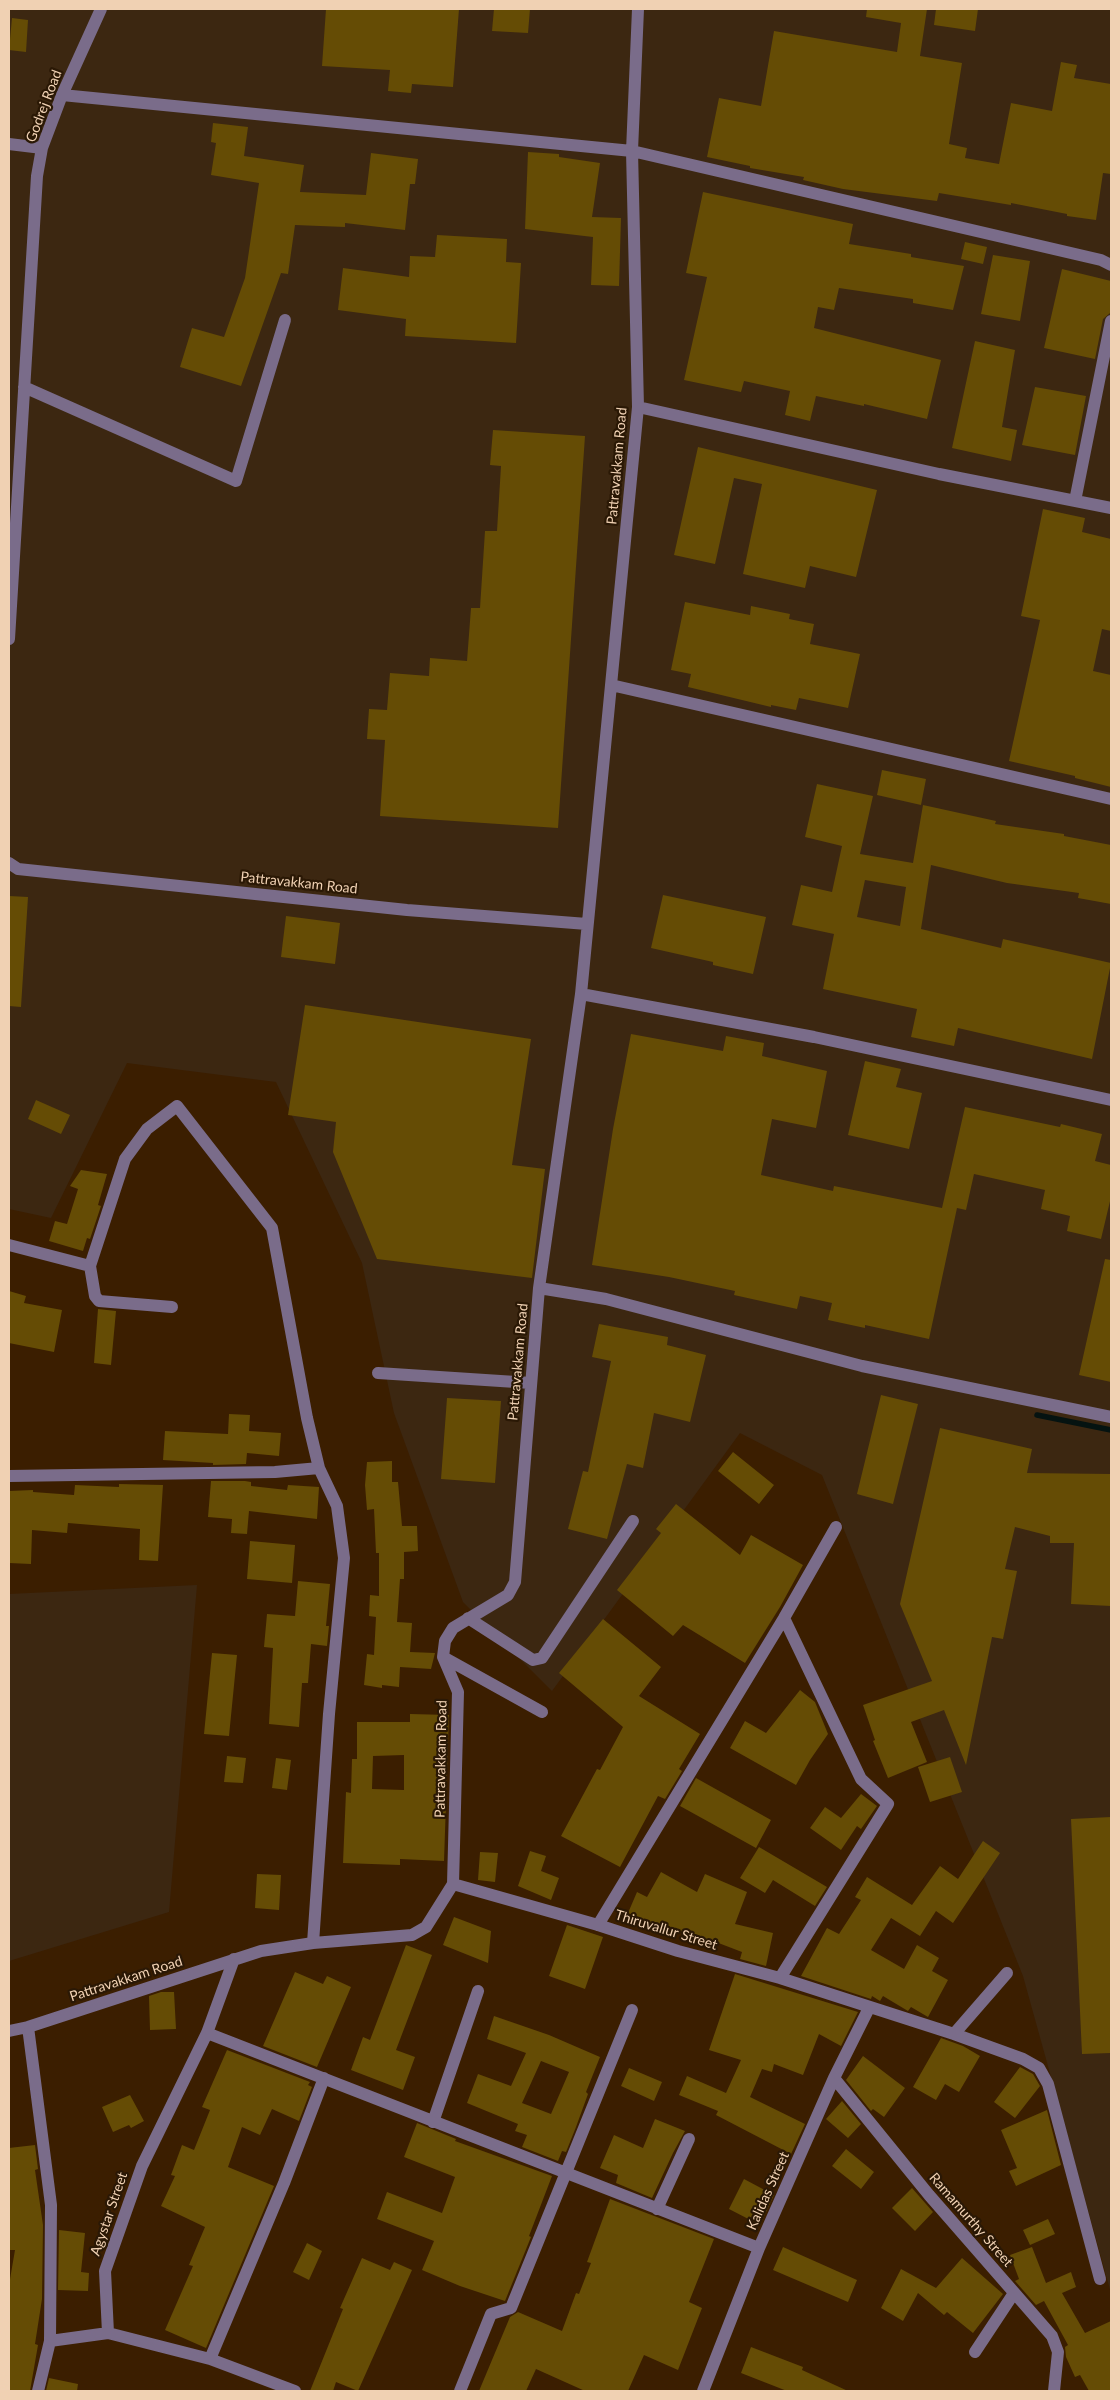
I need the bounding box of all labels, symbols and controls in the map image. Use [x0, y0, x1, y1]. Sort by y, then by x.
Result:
street label: Godrej Road [23, 67, 65, 145]
street label: Pattravakkam Road [603, 407, 631, 525]
street label: Pattravakkam Road [240, 868, 358, 898]
street label: Pattravakkam Road [504, 1303, 532, 1421]
street label: Pattravakkam Road [432, 1700, 450, 1818]
street label: Thiruvallur Street [613, 1906, 719, 1954]
street label: Pattravakkam Road [67, 1953, 185, 2005]
street label: Kalidas Street [743, 2149, 793, 2233]
street label: Agystar Street [87, 2170, 131, 2258]
street label: Ramamurthy Street [926, 2170, 1016, 2270]

